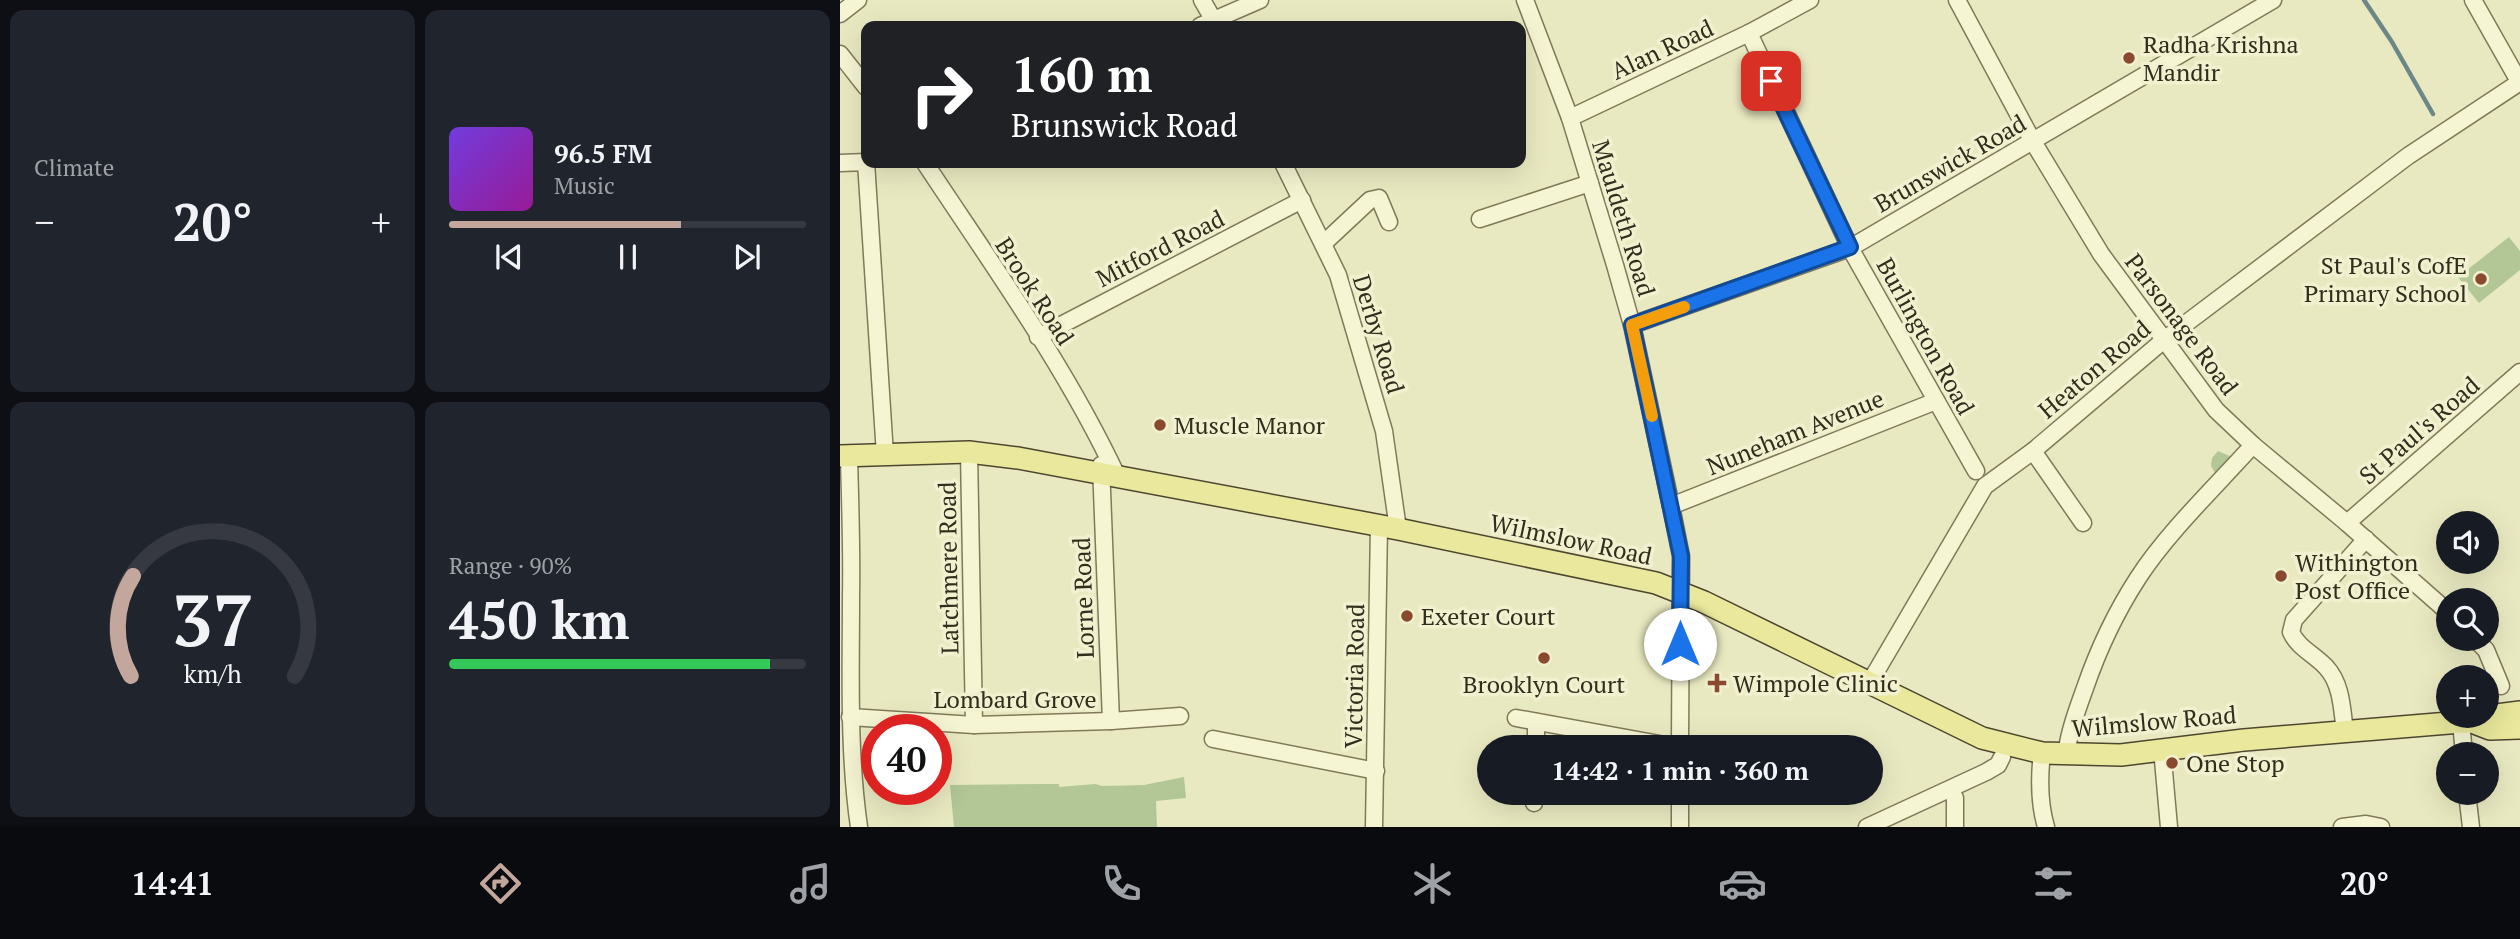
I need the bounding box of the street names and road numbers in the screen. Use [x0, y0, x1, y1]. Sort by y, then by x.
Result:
street label: Alan Road [1606, 11, 1718, 87]
street label: Brunswick Road [1868, 107, 2032, 219]
street label: Mauldeth Road [1585, 136, 1663, 300]
street label: Mitford Road [1090, 202, 1230, 294]
street label: Brook Road [988, 231, 1082, 351]
street label: Parsonage Road [2118, 247, 2246, 401]
street label: Burlington Road [1870, 252, 1982, 420]
street label: Derby Road [1346, 271, 1412, 397]
street label: Heaton Road [2031, 313, 2157, 425]
street label: St Paul's Road [2352, 369, 2486, 491]
street label: Nuneham Avenue [1702, 382, 1888, 482]
street label: Latchmere Road [930, 481, 966, 655]
street label: Wilmslow Road [1487, 506, 1655, 572]
street label: Lorne Road [1065, 537, 1101, 659]
street label: Victoria Road [1337, 603, 1371, 749]
street label: Lombard Grove [933, 683, 1097, 715]
street label: Wilmslow Road [2070, 698, 2238, 744]

